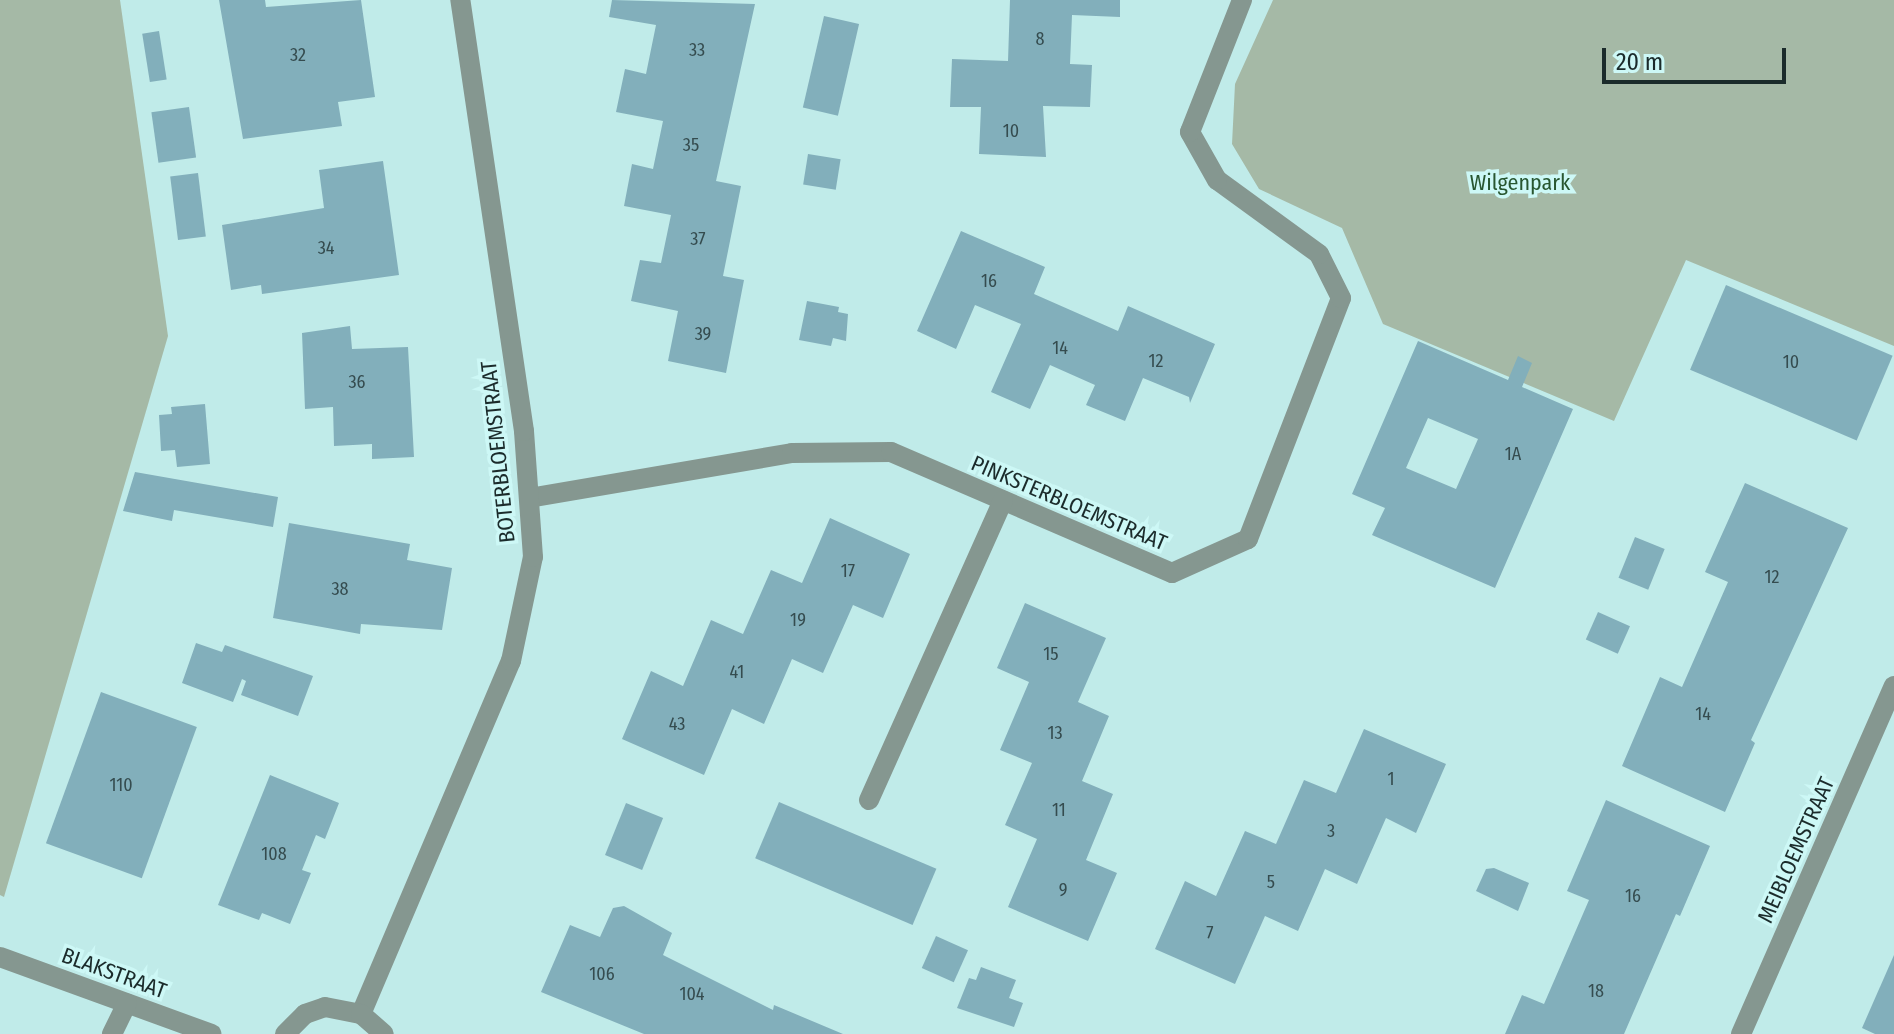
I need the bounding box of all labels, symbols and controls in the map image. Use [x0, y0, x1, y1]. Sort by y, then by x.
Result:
house number: 8 [1036, 28, 1044, 50]
scale bar [1606, 32, 1790, 82]
house number: 33 [689, 39, 705, 61]
house number: 32 [290, 44, 306, 66]
text: 20 m [1616, 48, 1663, 76]
house number: 10 [1003, 120, 1019, 142]
house number: 35 [683, 134, 699, 156]
park label: Wilgenpark [1470, 170, 1570, 196]
house number: 37 [690, 228, 706, 250]
house number: 34 [318, 237, 334, 259]
house number: 16 [981, 270, 997, 292]
house number: 39 [695, 323, 711, 345]
house number: 14 [1052, 337, 1068, 359]
house number: 12 [1149, 350, 1163, 372]
house number: 10 [1783, 351, 1799, 373]
street label: BOTERBLOEMSTRAAT [475, 360, 521, 544]
house number: 36 [348, 371, 366, 393]
house number: 1A [1505, 443, 1521, 465]
street label: PINKSTERBLOEMSTRAAT [967, 450, 1171, 556]
house number: 17 [841, 560, 855, 582]
house number: 12 [1765, 566, 1779, 588]
house number: 38 [331, 578, 349, 600]
house number: 19 [790, 609, 806, 631]
house number: 15 [1043, 643, 1059, 665]
house number: 41 [730, 661, 744, 683]
house number: 14 [1695, 703, 1711, 725]
house number: 43 [669, 713, 685, 735]
house number: 13 [1047, 722, 1063, 744]
house number: 1 [1387, 768, 1395, 790]
street label: MEIBLOEMSTRAAT [1752, 773, 1840, 927]
house number: 110 [109, 774, 133, 796]
house number: 11 [1052, 799, 1066, 821]
house number: 3 [1327, 820, 1335, 842]
house number: 108 [261, 843, 287, 865]
house number: 5 [1267, 871, 1275, 893]
house number: 9 [1059, 879, 1067, 901]
house number: 16 [1625, 885, 1641, 907]
house number: 7 [1206, 922, 1214, 944]
street label: BLAKSTRAAT [58, 942, 170, 1004]
house number: 106 [589, 963, 615, 985]
house number: 18 [1588, 980, 1604, 1002]
house number: 104 [679, 983, 705, 1005]

